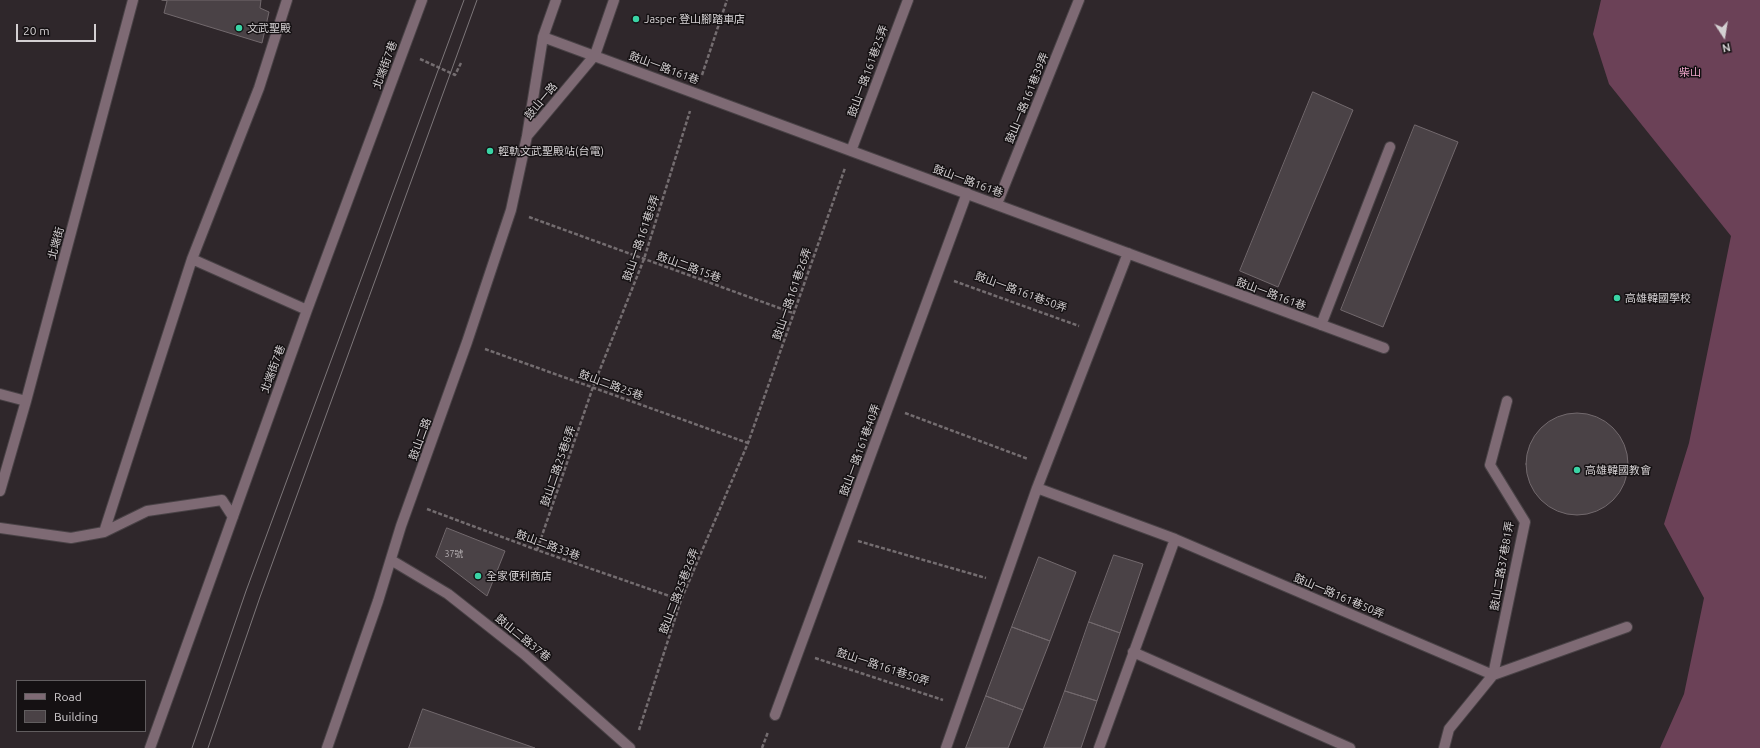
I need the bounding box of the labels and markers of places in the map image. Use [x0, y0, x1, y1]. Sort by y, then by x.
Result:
place label: Jasper 登山腳踏車店 [644, 12, 745, 26]
marker: Jasper 登山腳踏車店 [631, 14, 641, 24]
place label: 文武聖殿 [247, 21, 291, 35]
marker: 文武聖殿 [234, 23, 244, 33]
place label: 輕軌文武聖殿站(台電) [498, 144, 604, 158]
marker: 輕軌文武聖殿站(台電) [485, 146, 495, 156]
place label: 高雄韓國學校 [1625, 291, 1691, 305]
marker: 高雄韓國學校 [1612, 293, 1622, 303]
place label: 高雄韓國教會 [1585, 463, 1651, 477]
marker: 高雄韓國教會 [1572, 465, 1582, 475]
place label: 全家便利商店 [486, 569, 552, 583]
marker: 全家便利商店 [473, 571, 483, 581]

